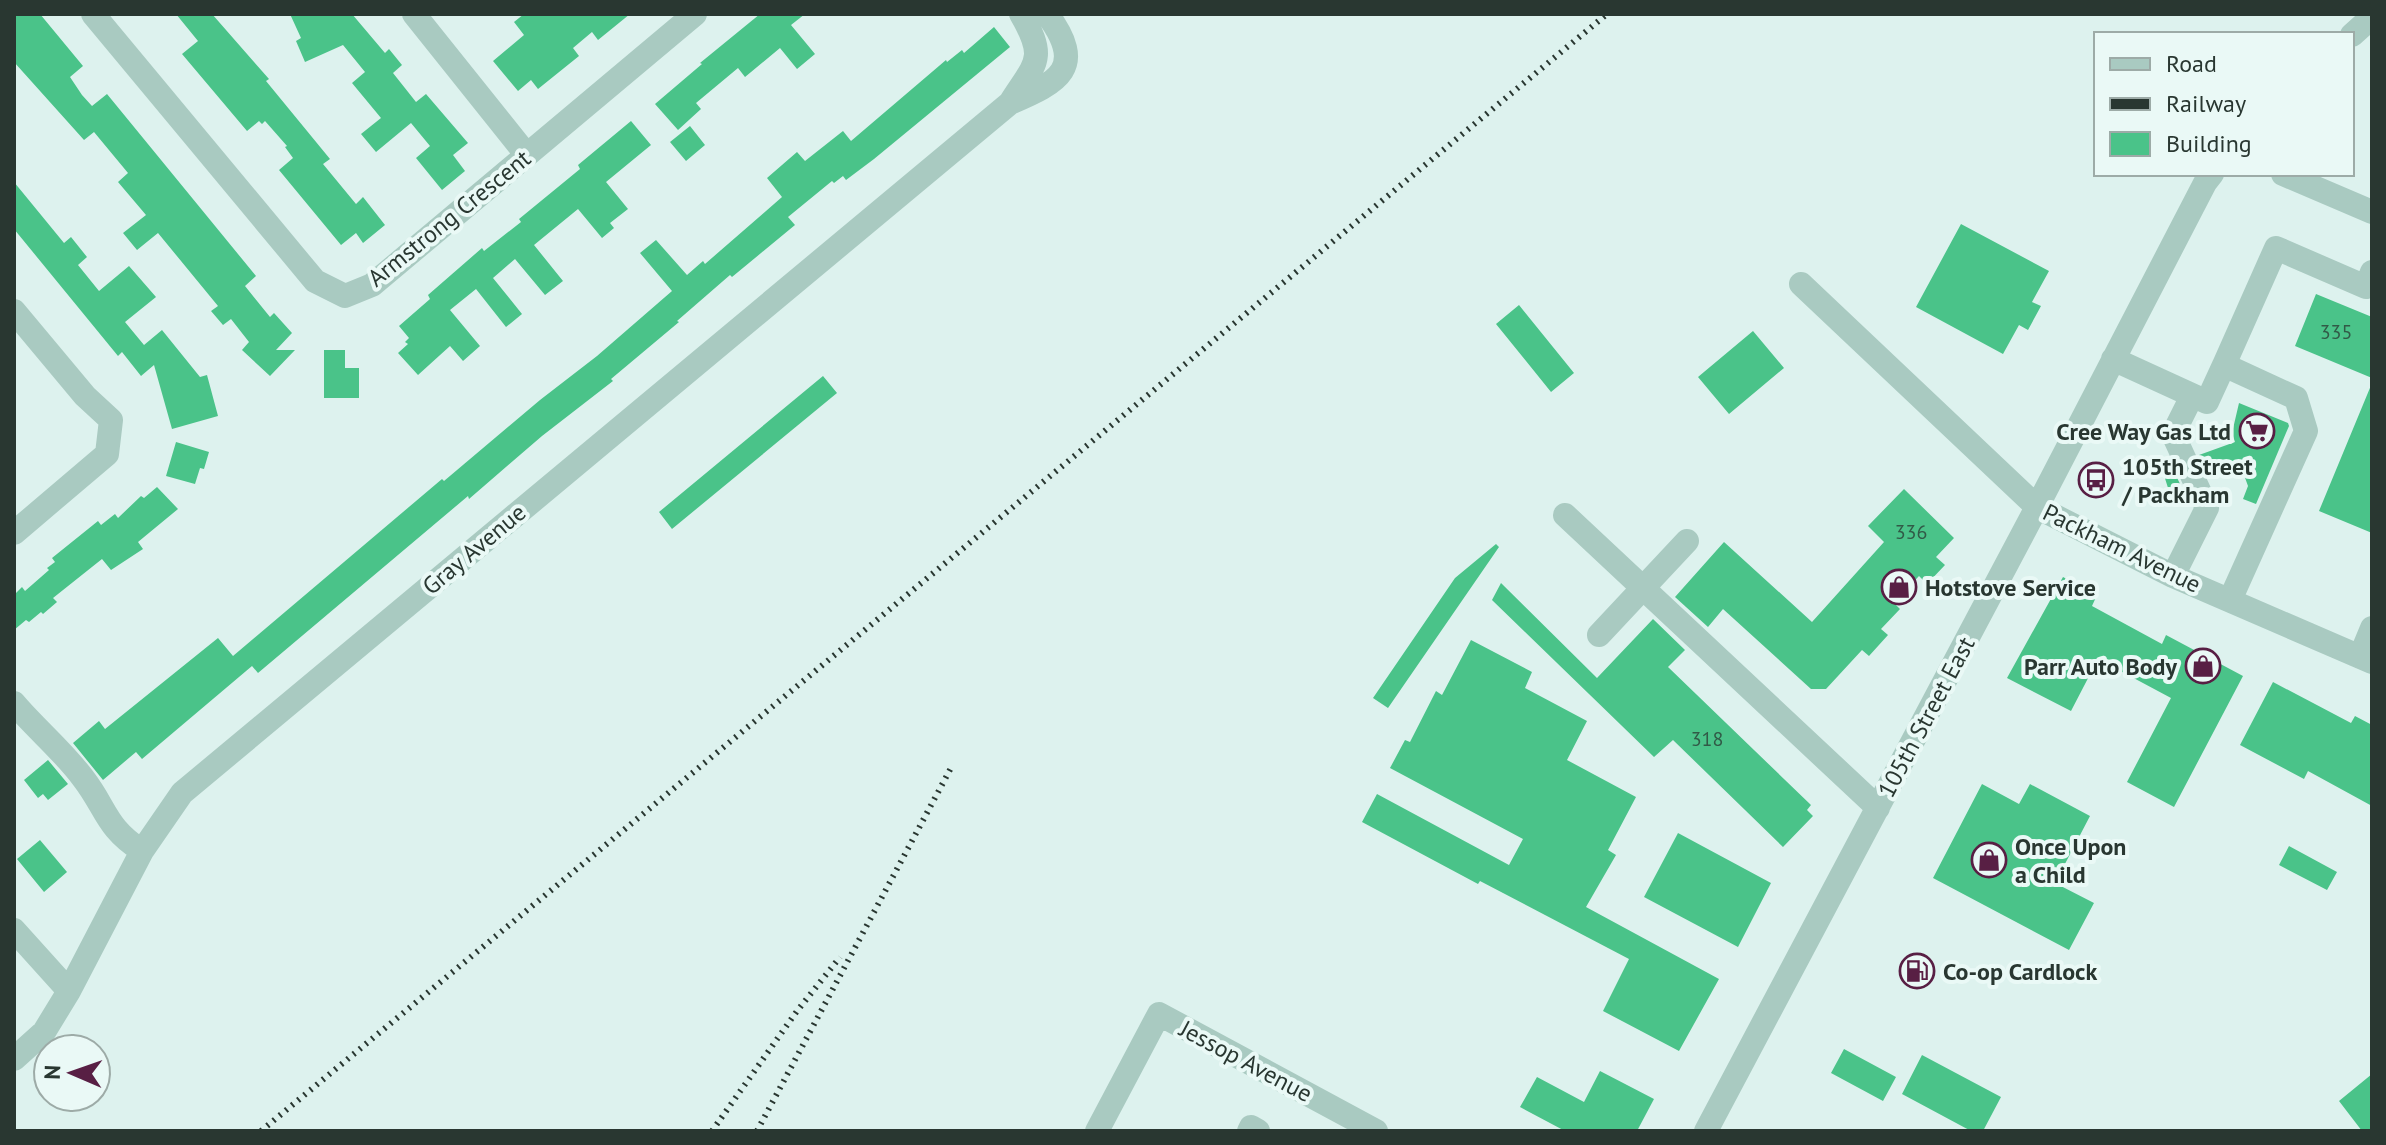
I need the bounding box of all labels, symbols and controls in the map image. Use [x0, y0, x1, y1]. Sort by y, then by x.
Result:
legend [2094, 32, 2354, 176]
text: Road [2166, 48, 2217, 79]
text: Railway [2166, 88, 2246, 119]
text: Building [2166, 128, 2252, 159]
street label: Armstrong Crescent [361, 143, 537, 293]
house number: 335 [2320, 319, 2352, 345]
supermarket icon: Cree Way Gas Ltd [2238, 412, 2276, 450]
place label: Cree Way Gas Ltd [2056, 416, 2231, 447]
place label: 105th Street / Packham [2121, 451, 2253, 510]
bus stop icon: 105th Street / Packham [2077, 461, 2115, 499]
street label: Packham Avenue [2038, 496, 2206, 600]
street label: Gray Avenue [416, 497, 532, 601]
house number: 336 [1895, 519, 1927, 545]
shop icon: Hotstove Service [1880, 568, 1918, 606]
place label: Hotstove Service [1925, 572, 2096, 603]
street label: 105th Street East [1871, 631, 1981, 803]
shop icon: Parr Auto Body [2184, 647, 2222, 685]
place label: Parr Auto Body [2024, 651, 2178, 682]
house number: 318 [1691, 726, 1723, 752]
place label: Once Upon a Child [2015, 831, 2126, 890]
shop icon: Once Upon a Child [1970, 841, 2008, 879]
fuel station icon: Co-op Cardlock [1898, 952, 1936, 990]
place label: Co-op Cardlock [1943, 956, 2097, 987]
street label: Jessop Avenue [1173, 1013, 1318, 1109]
north arrow [32, 1033, 112, 1113]
text: N [38, 1065, 66, 1080]

